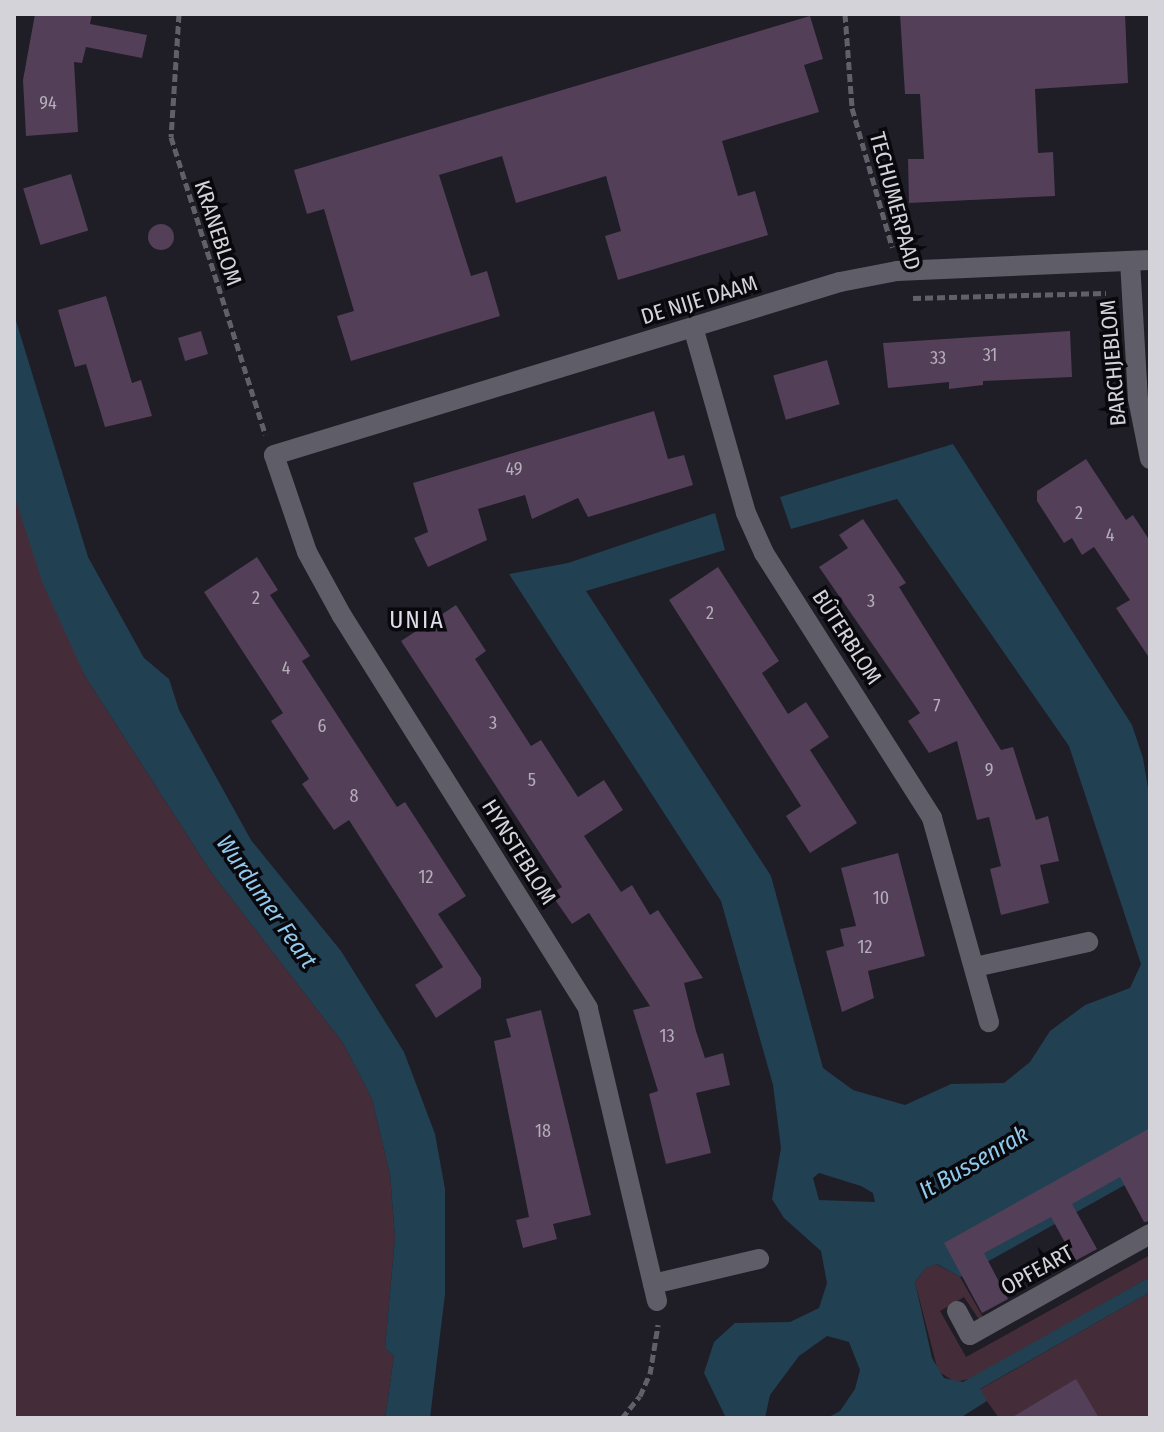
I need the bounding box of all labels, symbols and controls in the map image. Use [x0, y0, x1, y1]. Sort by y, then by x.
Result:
house number: 94 [39, 92, 57, 114]
street label: TECHUMERPAAD [864, 129, 926, 273]
street label: KRANEBLOM [189, 177, 247, 289]
street label: DE NIJE DAAM [638, 270, 760, 330]
street label: BARCHJEBLOM [1094, 299, 1132, 427]
house number: 31 [983, 344, 997, 366]
house number: 33 [930, 347, 946, 369]
house number: 49 [505, 458, 523, 480]
house number: 2 [1075, 502, 1083, 524]
house number: 4 [1106, 524, 1114, 546]
street label: BÛTERBLOM [807, 585, 887, 689]
house number: 2 [252, 587, 260, 609]
house number: 3 [867, 590, 875, 612]
house number: 2 [706, 602, 714, 624]
district label: UNIA [389, 607, 445, 635]
house number: 4 [282, 657, 290, 679]
house number: 7 [933, 695, 941, 717]
house number: 3 [489, 712, 497, 734]
house number: 6 [318, 715, 326, 737]
house number: 9 [985, 759, 993, 781]
house number: 5 [528, 769, 536, 791]
house number: 8 [350, 785, 358, 807]
street label: HYNSTEBLOM [476, 795, 562, 909]
water label: Wurdumer Feart [210, 830, 322, 974]
house number: 12 [419, 866, 433, 888]
house number: 10 [873, 887, 889, 909]
house number: 12 [858, 936, 872, 958]
house number: 13 [659, 1025, 675, 1047]
house number: 18 [535, 1120, 551, 1142]
water label: It Bussenrak [914, 1120, 1034, 1206]
street label: OPFEART [996, 1239, 1078, 1301]

